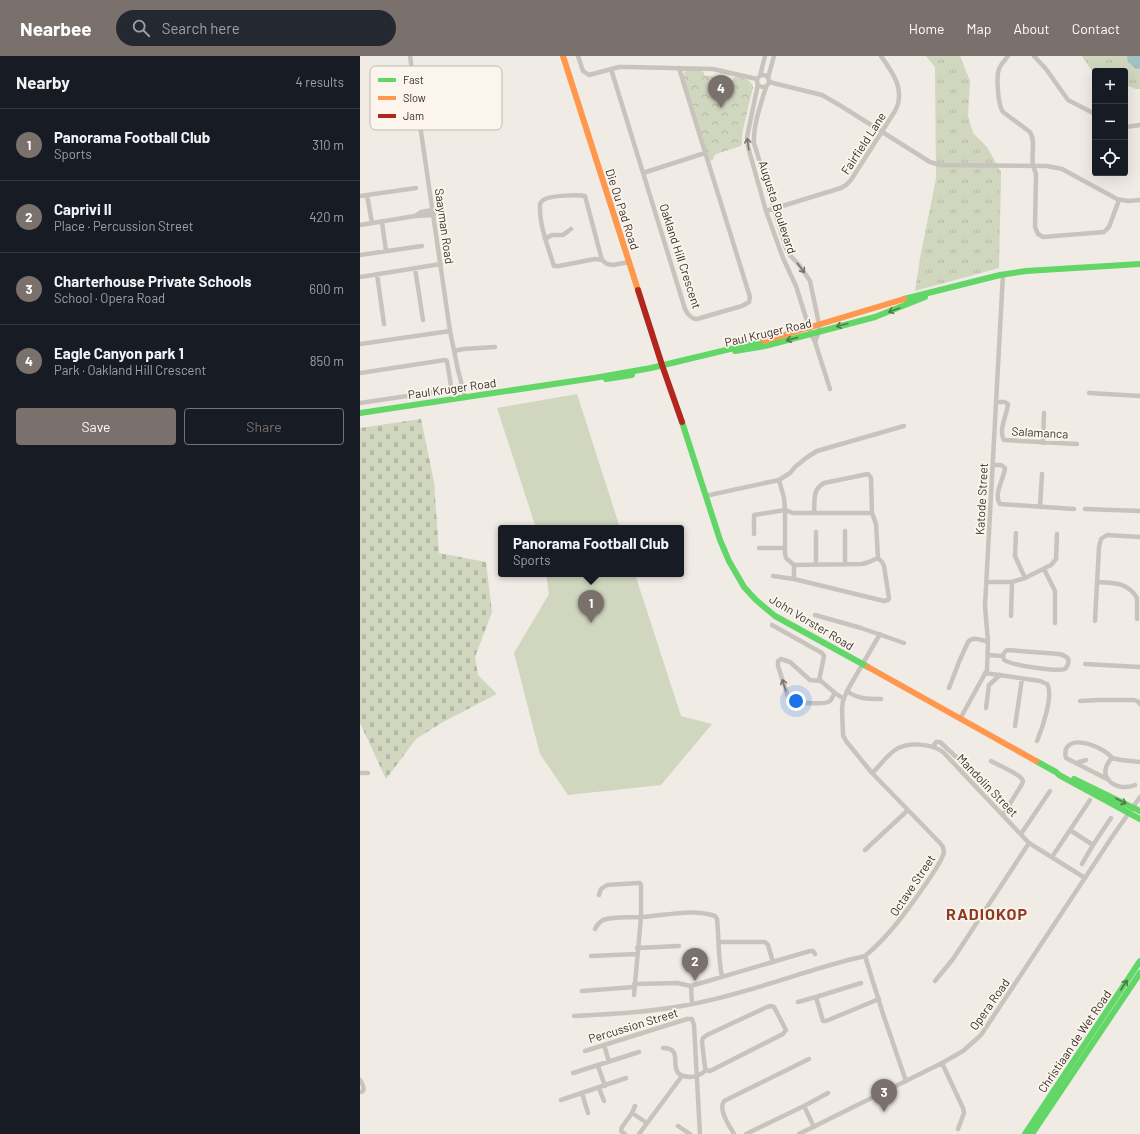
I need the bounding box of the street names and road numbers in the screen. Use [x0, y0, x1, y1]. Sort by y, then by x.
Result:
street label: Fairfield Lane [838, 109, 888, 177]
street label: Augusta Boulevard [756, 159, 800, 255]
street label: Die Ou Pad Road [603, 167, 643, 251]
street label: Saayman Road [433, 187, 457, 265]
street label: Oakland Hill Crescent [657, 202, 705, 310]
street label: Paul Kruger Road [723, 315, 813, 349]
street label: Paul Kruger Road [407, 375, 497, 401]
street label: Salamanca [1011, 424, 1069, 440]
street label: Katode Street [972, 463, 990, 535]
street label: John Vorster Road [767, 591, 857, 653]
street label: Mandolin Street [955, 751, 1021, 819]
street label: Octave Street [886, 852, 938, 918]
street label: Opera Road [966, 975, 1012, 1033]
street label: Christiaan de Wet Road [1035, 987, 1113, 1095]
street label: Percussion Street [587, 1005, 679, 1045]

